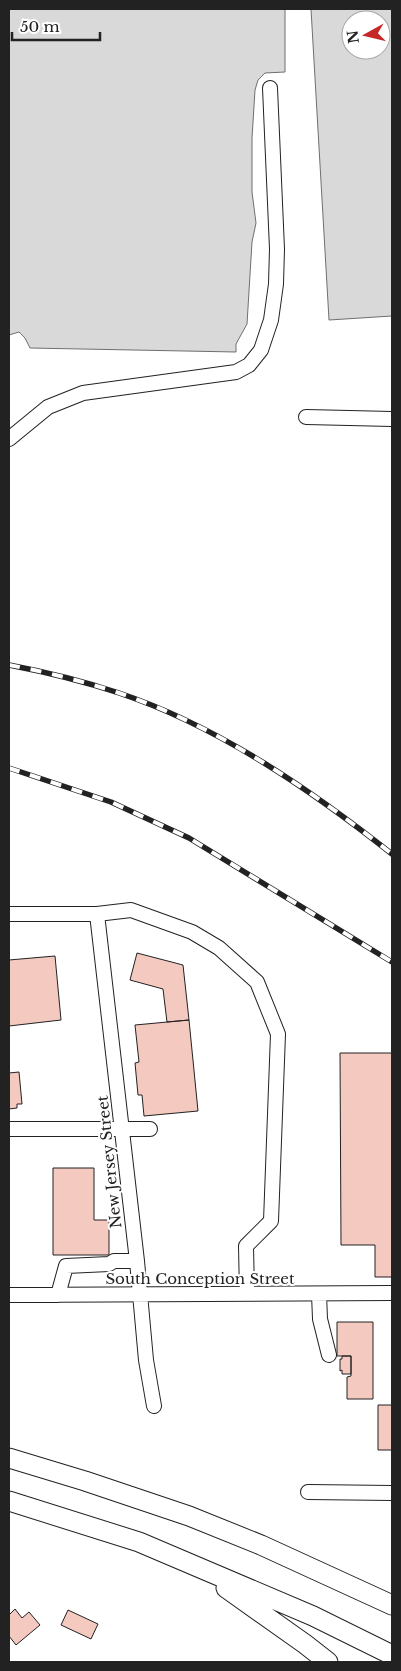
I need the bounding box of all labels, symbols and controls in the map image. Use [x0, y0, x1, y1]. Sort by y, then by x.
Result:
scale bar [12, 10, 100, 42]
north arrow [341, 10, 391, 60]
text: 50 m [20, 17, 60, 36]
text: N [343, 29, 363, 45]
street label: New Jersey Street [93, 1094, 125, 1229]
street label: South Conception Street [105, 1269, 295, 1288]

